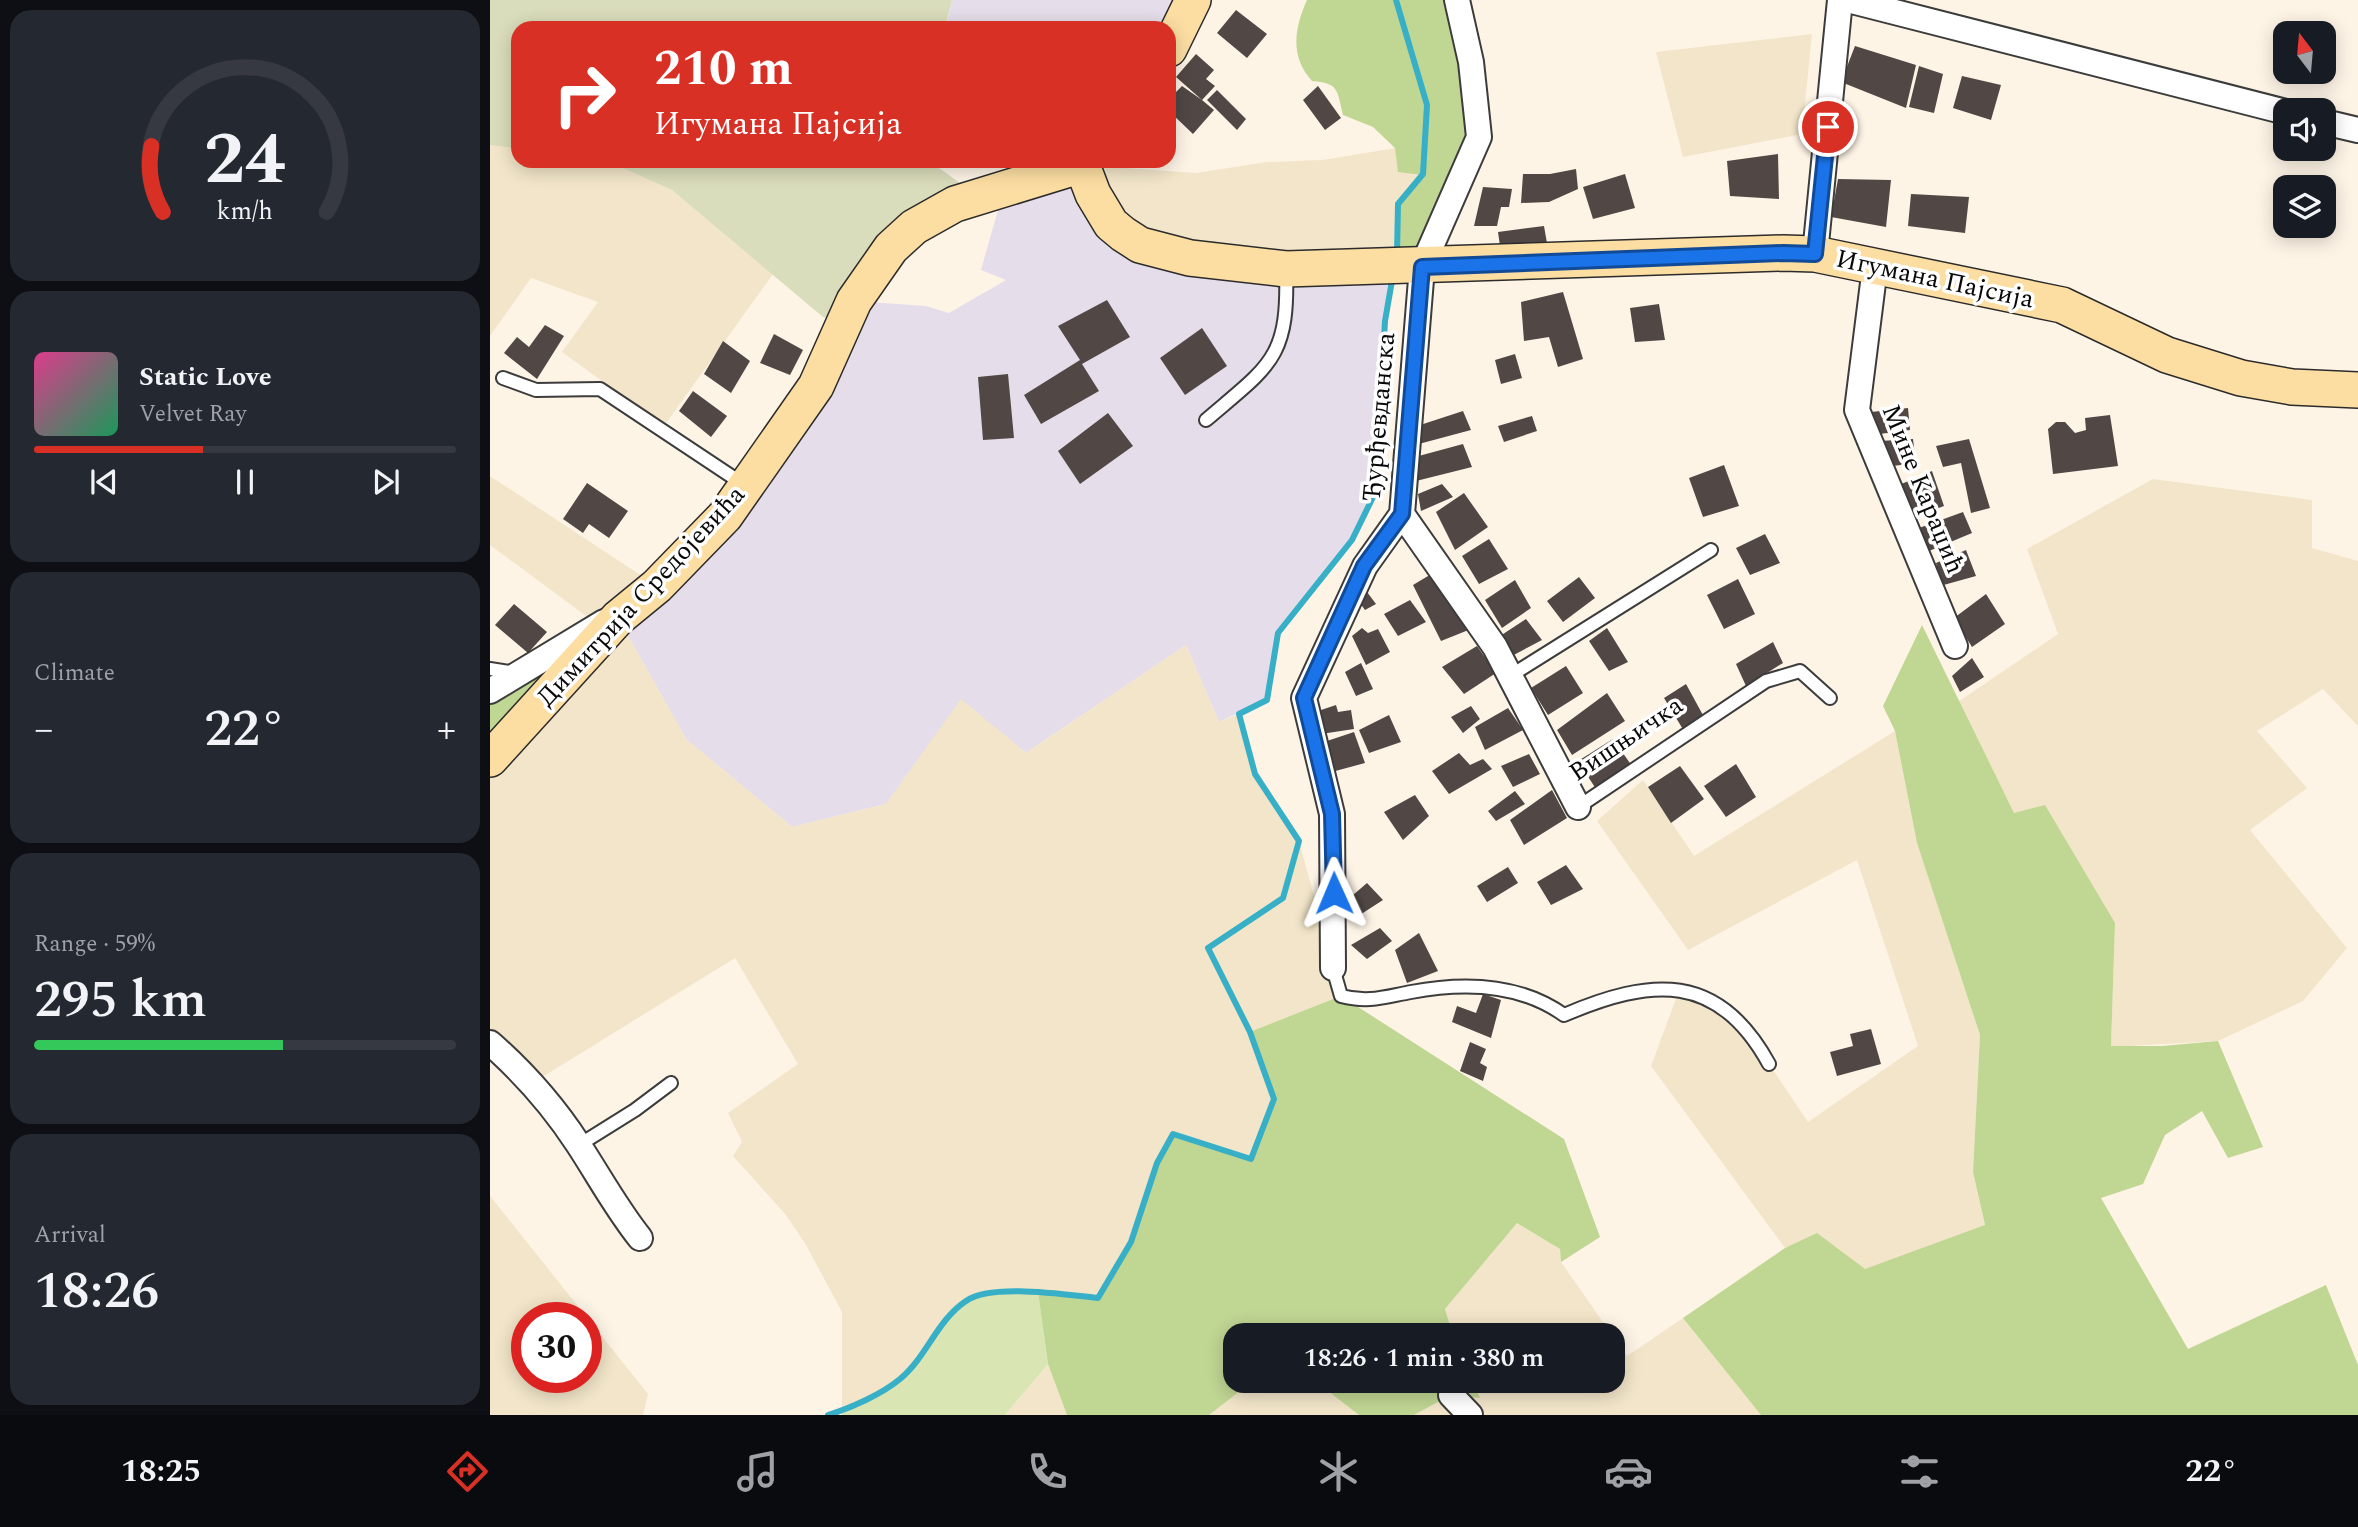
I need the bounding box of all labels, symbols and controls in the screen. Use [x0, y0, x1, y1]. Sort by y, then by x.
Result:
north arrow [2273, 21, 2336, 84]
map controls [2273, 21, 2336, 238]
text: 210 m [654, 32, 793, 107]
icon: right [539, 49, 630, 140]
pin [1798, 97, 1858, 157]
button: sound [2273, 98, 2336, 161]
text: Игумана Пајсија [654, 100, 902, 149]
text: 24 [204, 105, 286, 216]
icon: arrive [1809, 108, 1847, 146]
button: layers [2273, 175, 2336, 238]
text: km/h [217, 192, 273, 230]
street label: Игумана Пајсија [1832, 238, 2038, 320]
street label: Ђурђевданска [1352, 330, 1406, 503]
text: Static Love [139, 357, 272, 397]
text: Velvet Ray [139, 397, 246, 432]
street label: Мине Караџић [1871, 398, 1975, 580]
icon: previous [85, 463, 123, 501]
icon: pause [226, 463, 264, 501]
icon: next [367, 463, 405, 501]
street label: Димитрија Средојевића [527, 476, 755, 716]
text: Climate [34, 656, 115, 691]
street label: Вишњичка [1561, 686, 1691, 792]
text: 22° [204, 690, 286, 769]
text: − [34, 701, 53, 759]
text: + [437, 701, 456, 759]
position arrow [1297, 856, 1371, 930]
text: Range · 59% [34, 927, 155, 962]
text: 295 km [34, 961, 207, 1040]
text: Arrival [34, 1218, 106, 1253]
text: 18:26 [34, 1252, 159, 1331]
speed limit sign: 30 [511, 1302, 602, 1393]
text: 18:26 · 1 min · 380 m [1304, 1338, 1544, 1378]
text: 18:25 [121, 1447, 201, 1496]
icon: directions [443, 1447, 492, 1496]
icon: music [733, 1447, 782, 1496]
icon: phone [1023, 1447, 1072, 1496]
icon: climate [1314, 1447, 1363, 1496]
icon: car [1604, 1447, 1653, 1496]
icon: filters [1895, 1447, 1944, 1496]
text: 22° [2185, 1447, 2237, 1496]

